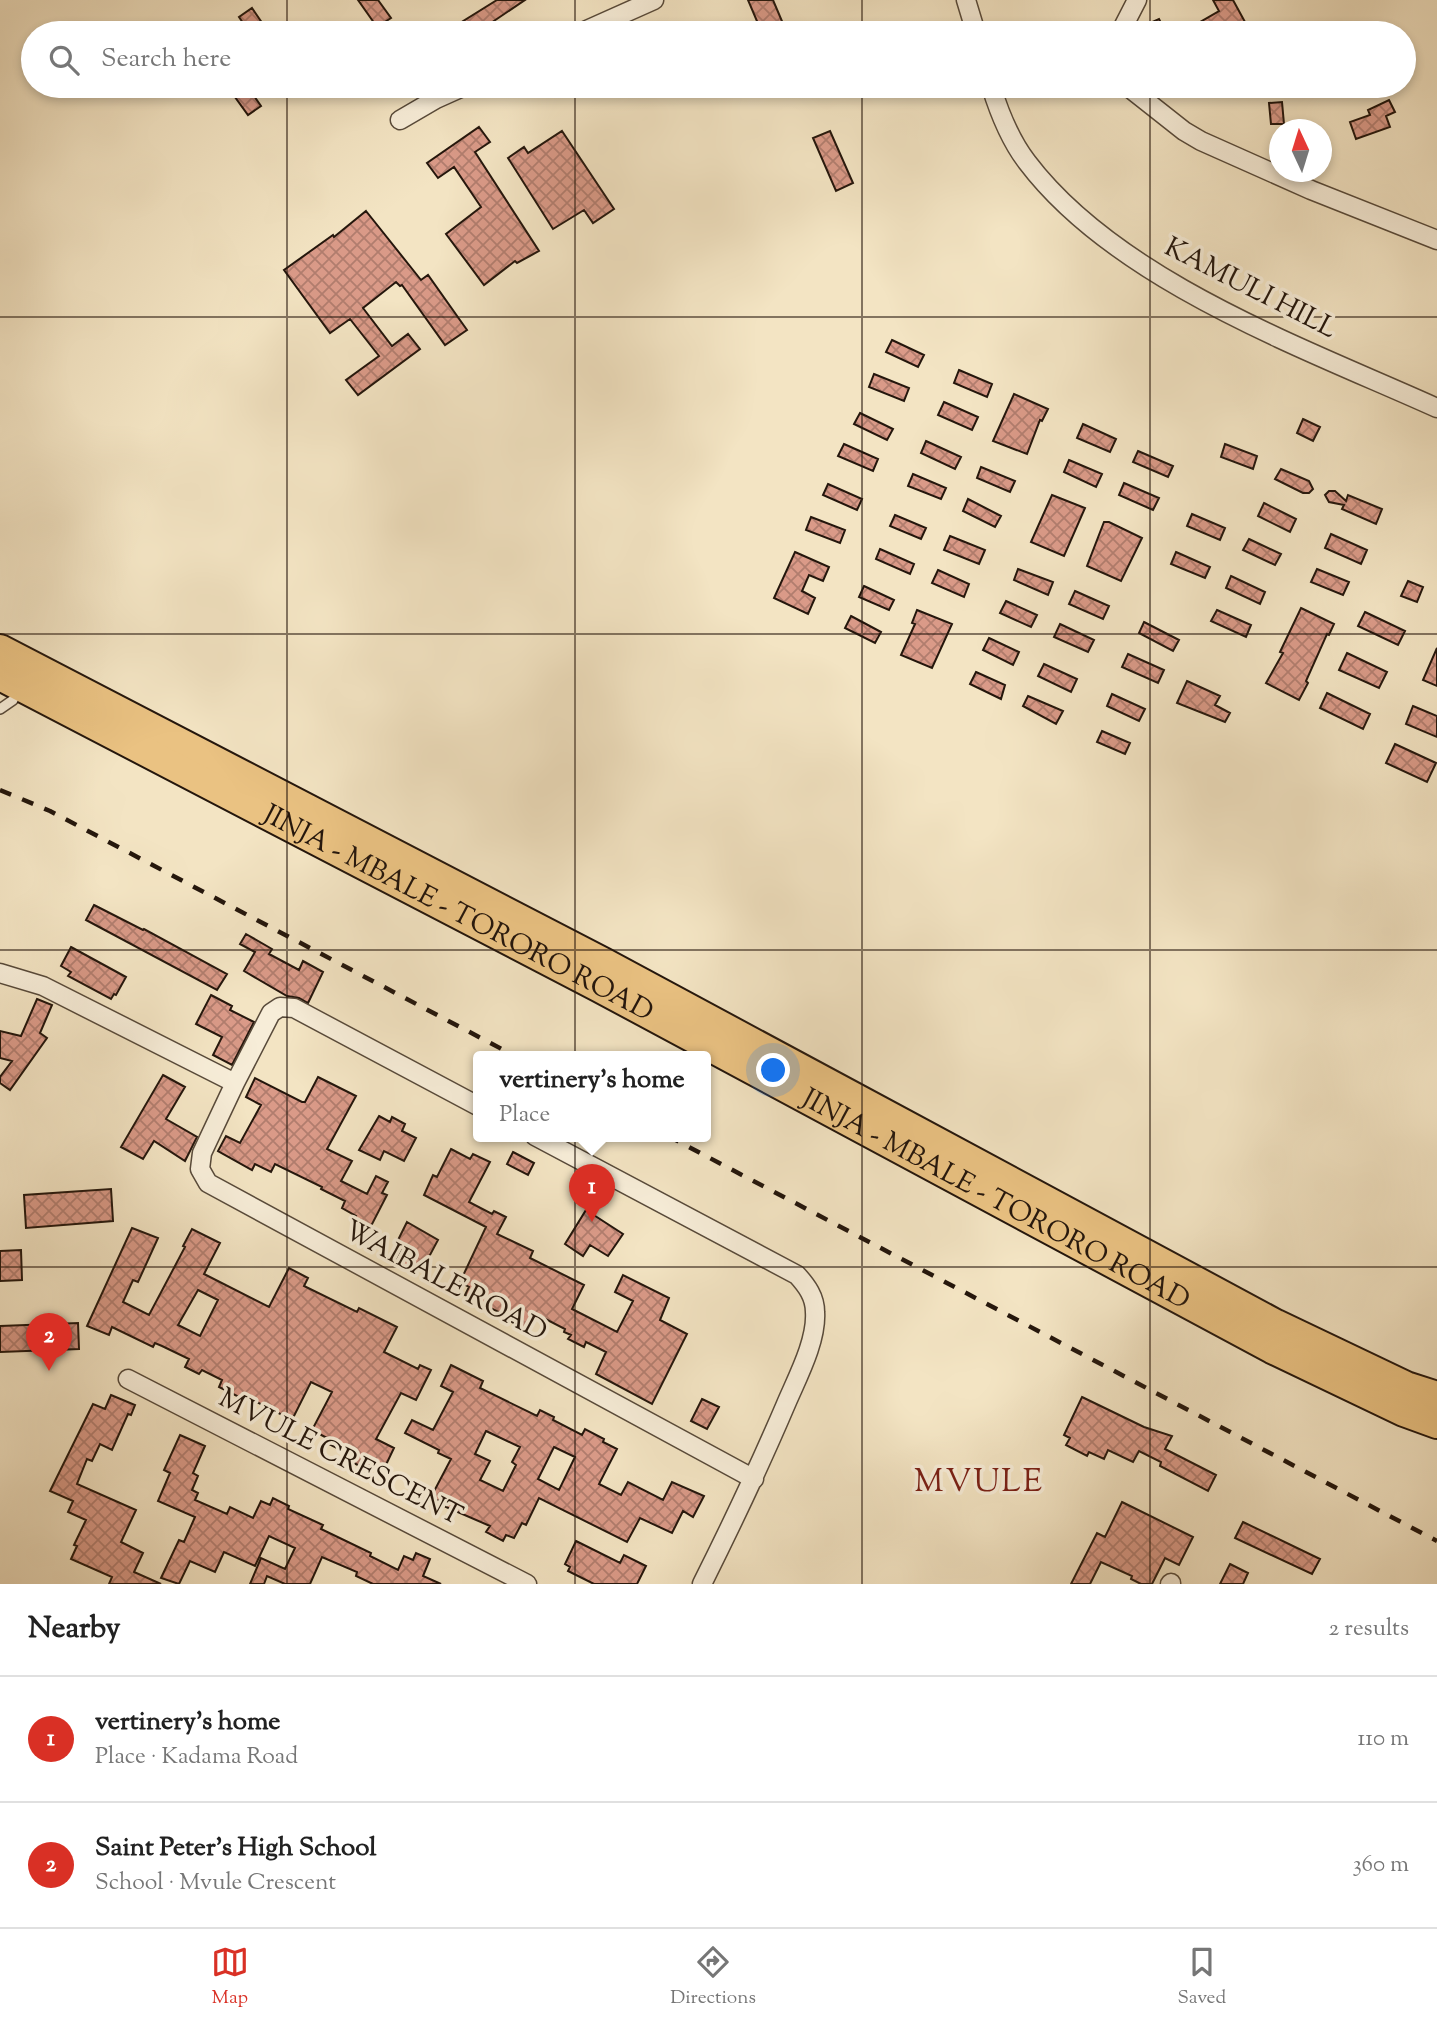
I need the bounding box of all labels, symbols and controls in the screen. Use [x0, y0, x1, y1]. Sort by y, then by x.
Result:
search box [21, 21, 1416, 98]
icon: search [45, 41, 83, 79]
text: Search here [101, 41, 231, 78]
north arrow [1269, 119, 1332, 182]
street label: KAMULI HILL [1157, 228, 1343, 350]
street label: JINJA - MBALE - TORORO ROAD [254, 795, 660, 1033]
popup [473, 1051, 711, 1142]
your location [756, 1053, 790, 1087]
text: vertinery's home [499, 1062, 685, 1099]
street label: JINJA - MBALE - TORORO ROAD [792, 1079, 1196, 1321]
text: Place [499, 1099, 550, 1132]
pin: 1 [569, 1164, 615, 1222]
street label: WAIBALE ROAD [336, 1212, 554, 1352]
pin: 2 [26, 1313, 72, 1371]
street label: MVULE CRESCENT [211, 1379, 469, 1537]
district label: MVULE [914, 1460, 1044, 1506]
text: Nearby [28, 1608, 120, 1651]
text: 2 results [1329, 1613, 1409, 1646]
text: vertinery's home [95, 1704, 280, 1741]
text: 1 [47, 1723, 55, 1756]
text: 110 m [1358, 1723, 1409, 1756]
text: Place · Kadama Road [95, 1741, 298, 1774]
text: Saint Peter's High School [95, 1830, 377, 1867]
text: 2 [46, 1849, 56, 1882]
text: 360 m [1352, 1849, 1409, 1882]
text: School · Mvule Crescent [95, 1867, 336, 1900]
tab: Map [211, 1943, 249, 2012]
tab: Directions [670, 1943, 756, 2012]
tab: Saved [1177, 1943, 1226, 2012]

